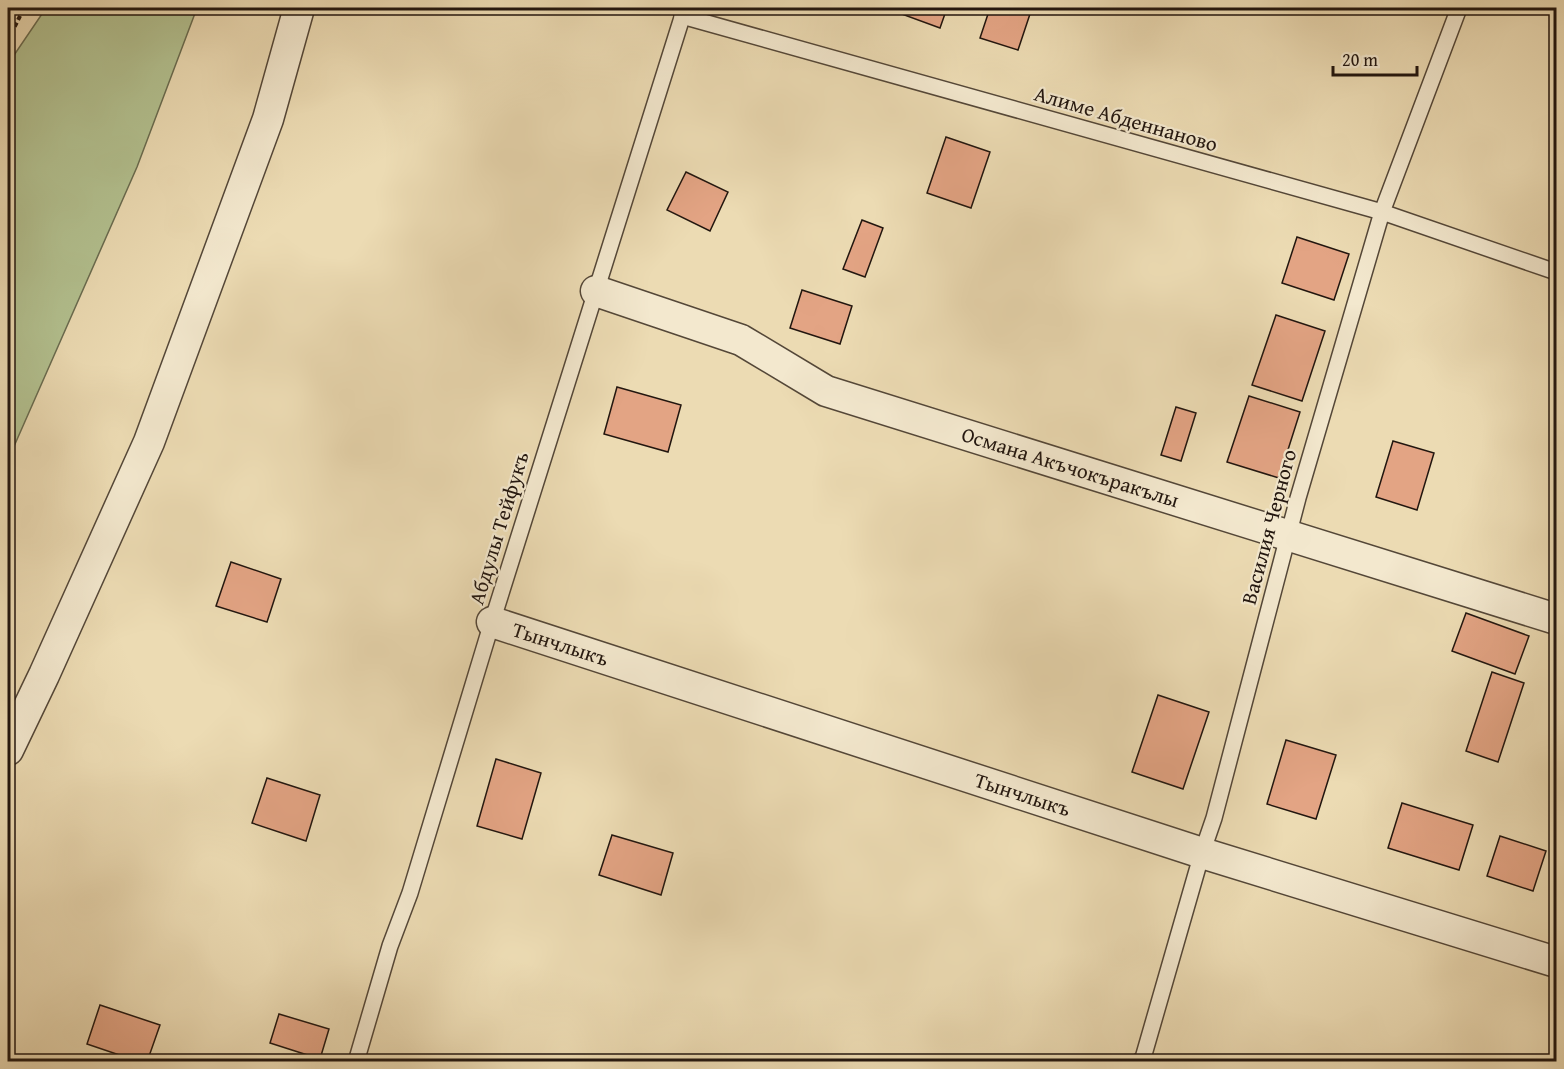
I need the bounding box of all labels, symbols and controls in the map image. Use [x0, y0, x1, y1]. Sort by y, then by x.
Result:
scale bar [1333, 39, 1417, 77]
text: 20 m [1342, 46, 1378, 73]
street label: Алиме Абденнаново [1031, 78, 1221, 160]
street label: Османа Акъчокъракълы [958, 418, 1183, 515]
street label: Василия Черного [1233, 446, 1304, 608]
street label: Абдулы Тейфукъ [460, 447, 537, 608]
street label: Тынчлыкъ [508, 614, 613, 674]
street label: Тынчлыкъ [971, 764, 1075, 824]

